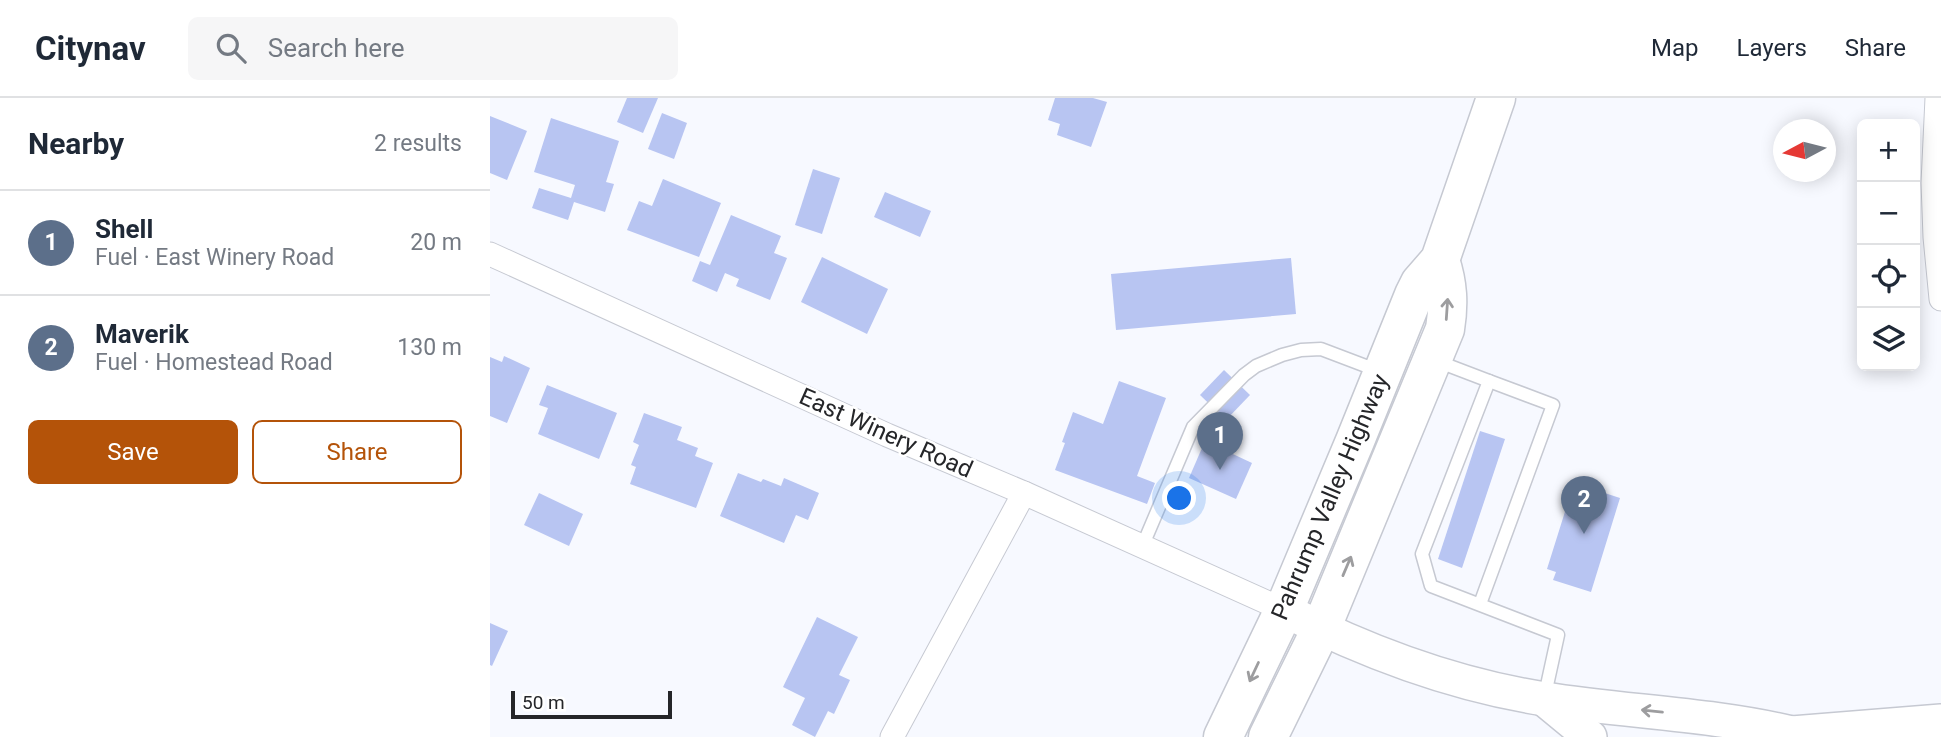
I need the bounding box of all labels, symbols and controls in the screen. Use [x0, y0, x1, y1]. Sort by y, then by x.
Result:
search box [188, 17, 678, 80]
text: Citynav [35, 29, 146, 68]
icon: search [212, 29, 250, 67]
text: Search here [268, 33, 405, 63]
text: Map [1651, 34, 1699, 62]
text: Layers [1737, 34, 1807, 62]
text: Share [1845, 34, 1906, 62]
north arrow [1773, 119, 1836, 182]
map controls [1857, 119, 1920, 371]
button: + [1857, 119, 1920, 182]
text: Nearby [28, 126, 124, 161]
text: 2 results [374, 130, 462, 157]
button: − [1857, 182, 1920, 245]
text: Shell [95, 214, 153, 244]
text: 1 [44, 229, 58, 256]
text: 20 m [410, 229, 462, 256]
text: Fuel · East Winery Road [95, 244, 334, 271]
button: locate [1857, 245, 1920, 308]
one-way arrow [1441, 298, 1454, 321]
button: layers [1857, 308, 1920, 371]
text: Maverik [95, 319, 189, 349]
text: 2 [44, 334, 58, 361]
text: 130 m [397, 334, 462, 361]
text: Fuel · Homestead Road [95, 349, 333, 376]
street label: Pahrump Valley Highway [1265, 369, 1395, 624]
street label: East Winery Road [795, 382, 977, 484]
pin: 1 [1197, 412, 1243, 470]
button: Save [28, 420, 238, 484]
button: Share [252, 420, 462, 484]
pin: 2 [1561, 476, 1607, 534]
your location [1162, 481, 1196, 515]
one-way arrow [1342, 556, 1355, 577]
one-way arrow [1247, 661, 1261, 682]
scale bar [511, 688, 672, 720]
text: 50 m [522, 691, 565, 714]
one-way arrow [1642, 704, 1664, 717]

